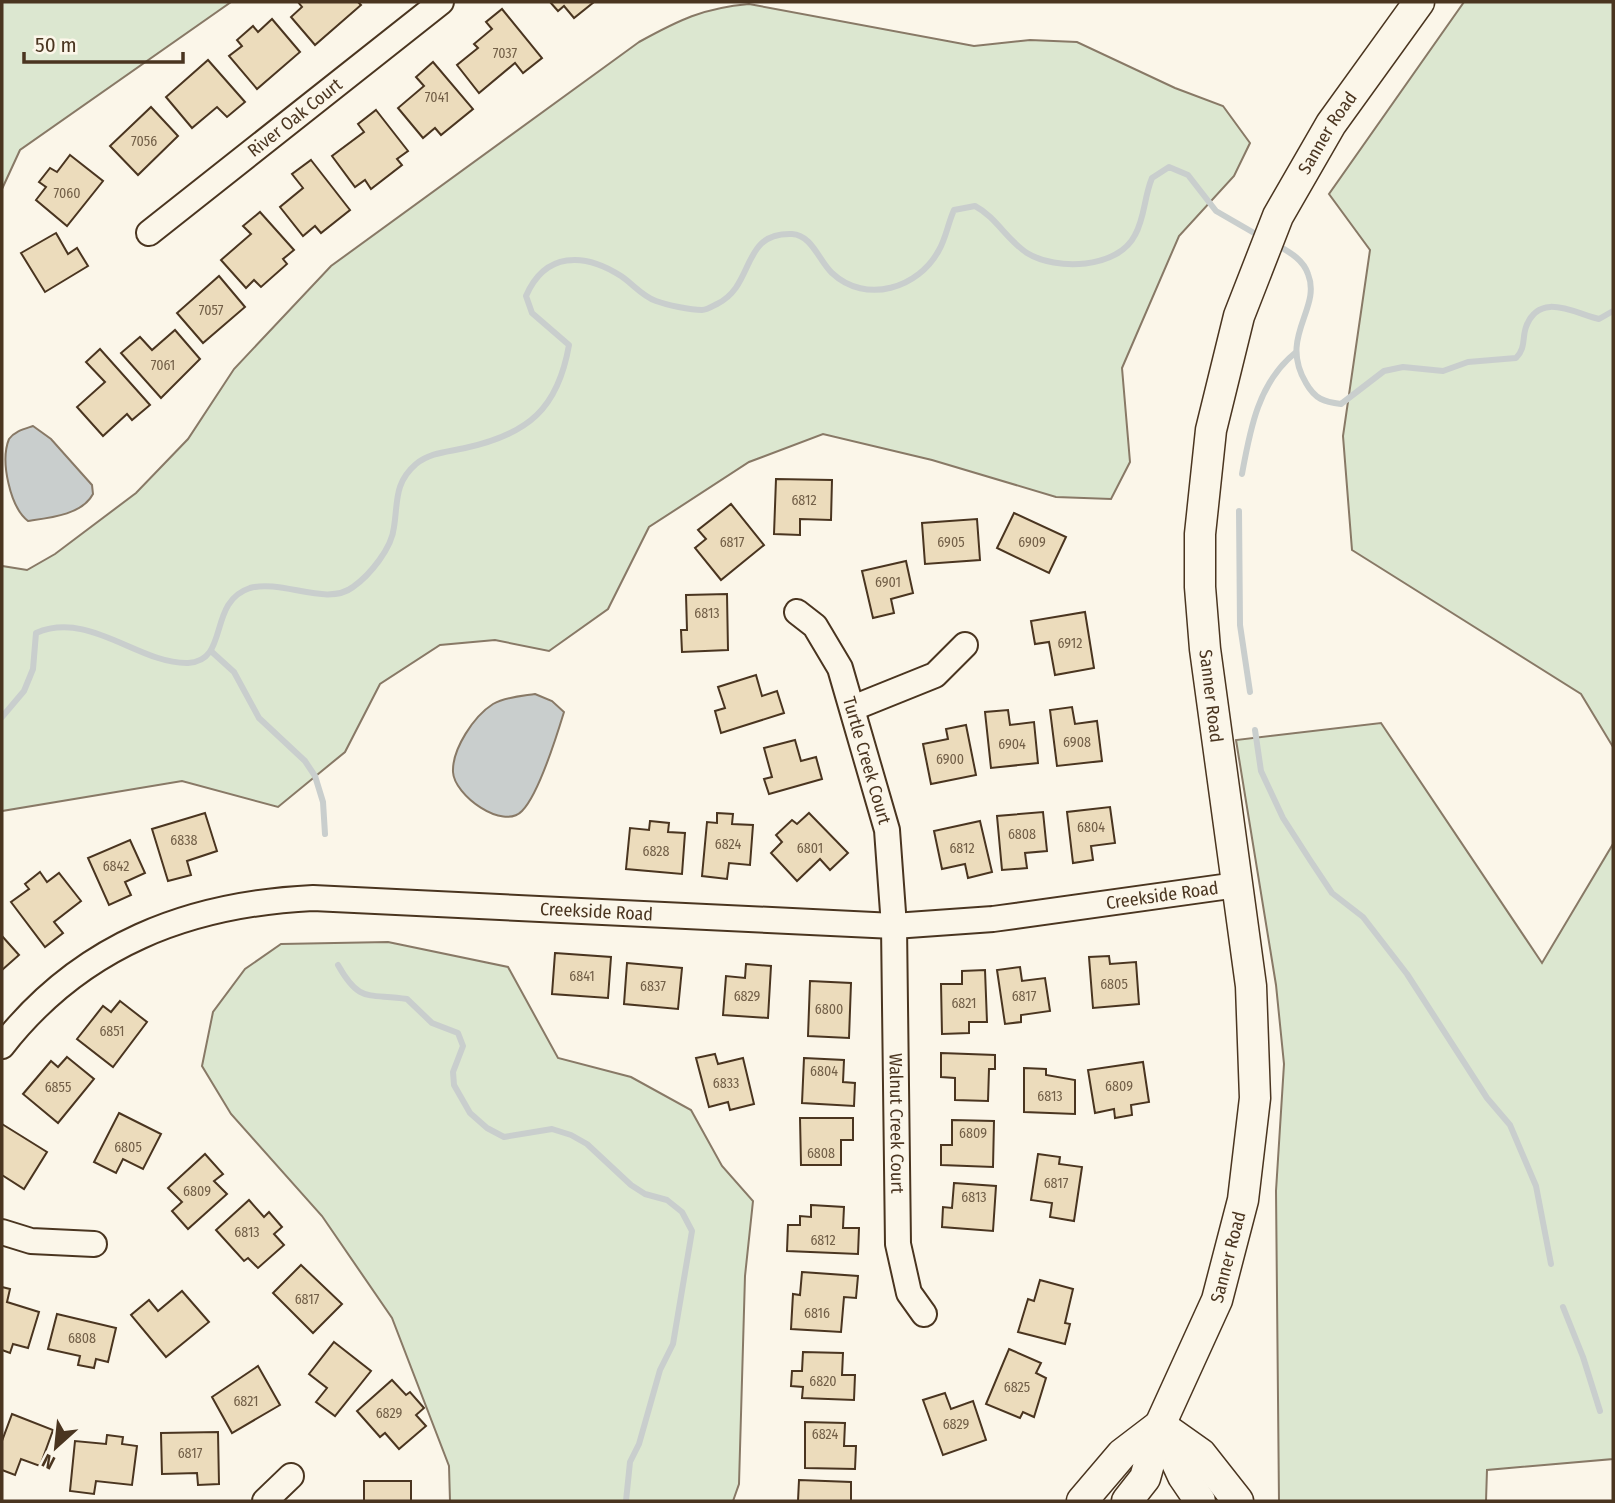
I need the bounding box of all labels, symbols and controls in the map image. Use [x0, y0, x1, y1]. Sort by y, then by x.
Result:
scale bar [24, 21, 184, 65]
text: 50 m [35, 32, 77, 58]
house number: 7037 [493, 45, 518, 62]
street label: River Oak Court [243, 73, 347, 162]
street label: Sanner Road [1293, 87, 1362, 178]
house number: 7041 [425, 89, 449, 106]
house number: 7056 [131, 133, 157, 150]
house number: 7060 [53, 185, 81, 202]
house number: 7057 [199, 302, 224, 319]
house number: 7061 [151, 357, 175, 374]
house number: 6812 [791, 492, 817, 509]
house number: 6817 [720, 534, 745, 551]
house number: 6905 [937, 534, 965, 551]
house number: 6909 [1018, 534, 1046, 551]
house number: 6901 [875, 574, 901, 591]
house number: 6813 [694, 605, 720, 622]
house number: 6912 [1058, 635, 1082, 652]
street label: Sanner Road [1194, 648, 1228, 744]
street label: Turtle Creek Court [838, 694, 896, 827]
house number: 6908 [1063, 734, 1091, 751]
house number: 6904 [998, 736, 1026, 753]
house number: 6900 [936, 751, 964, 768]
house number: 6804 [1077, 819, 1105, 836]
house number: 6808 [1008, 826, 1036, 843]
house number: 6838 [170, 832, 198, 849]
house number: 6824 [715, 836, 741, 853]
house number: 6801 [797, 840, 823, 857]
house number: 6812 [949, 840, 975, 857]
house number: 6828 [642, 843, 670, 860]
house number: 6842 [103, 858, 129, 875]
street label: Creekside Road [1105, 877, 1220, 914]
street label: Creekside Road [539, 898, 654, 925]
house number: 6841 [569, 968, 595, 985]
house number: 6805 [1100, 976, 1128, 993]
house number: 6837 [640, 978, 666, 995]
house number: 6829 [734, 988, 761, 1005]
house number: 6817 [1012, 988, 1037, 1005]
house number: 6821 [951, 995, 977, 1012]
house number: 6800 [815, 1001, 843, 1018]
house number: 6851 [99, 1023, 125, 1040]
street label: Walnut Creek Court [885, 1053, 908, 1194]
house number: 6804 [810, 1063, 838, 1080]
house number: 6833 [713, 1075, 739, 1092]
house number: 6809 [1105, 1078, 1133, 1095]
house number: 6855 [45, 1079, 71, 1096]
house number: 6813 [1037, 1088, 1063, 1105]
house number: 6809 [959, 1125, 987, 1142]
house number: 6805 [114, 1139, 142, 1156]
house number: 6808 [807, 1145, 835, 1162]
house number: 6817 [1044, 1175, 1069, 1192]
house number: 6809 [183, 1183, 211, 1200]
house number: 6813 [961, 1189, 987, 1206]
street label: Sanner Road [1206, 1209, 1251, 1305]
house number: 6813 [234, 1224, 260, 1241]
house number: 6812 [810, 1232, 836, 1249]
house number: 6817 [295, 1291, 320, 1308]
house number: 6816 [804, 1305, 830, 1322]
house number: 6808 [68, 1330, 96, 1347]
house number: 6820 [809, 1373, 837, 1390]
house number: 6825 [1004, 1379, 1030, 1396]
house number: 6821 [233, 1393, 259, 1410]
house number: 6829 [376, 1405, 403, 1422]
north arrow [21, 1412, 91, 1482]
house number: 6829 [943, 1416, 970, 1433]
house number: 6824 [812, 1426, 838, 1443]
house number: 6817 [178, 1445, 203, 1462]
text: N [38, 1449, 59, 1475]

